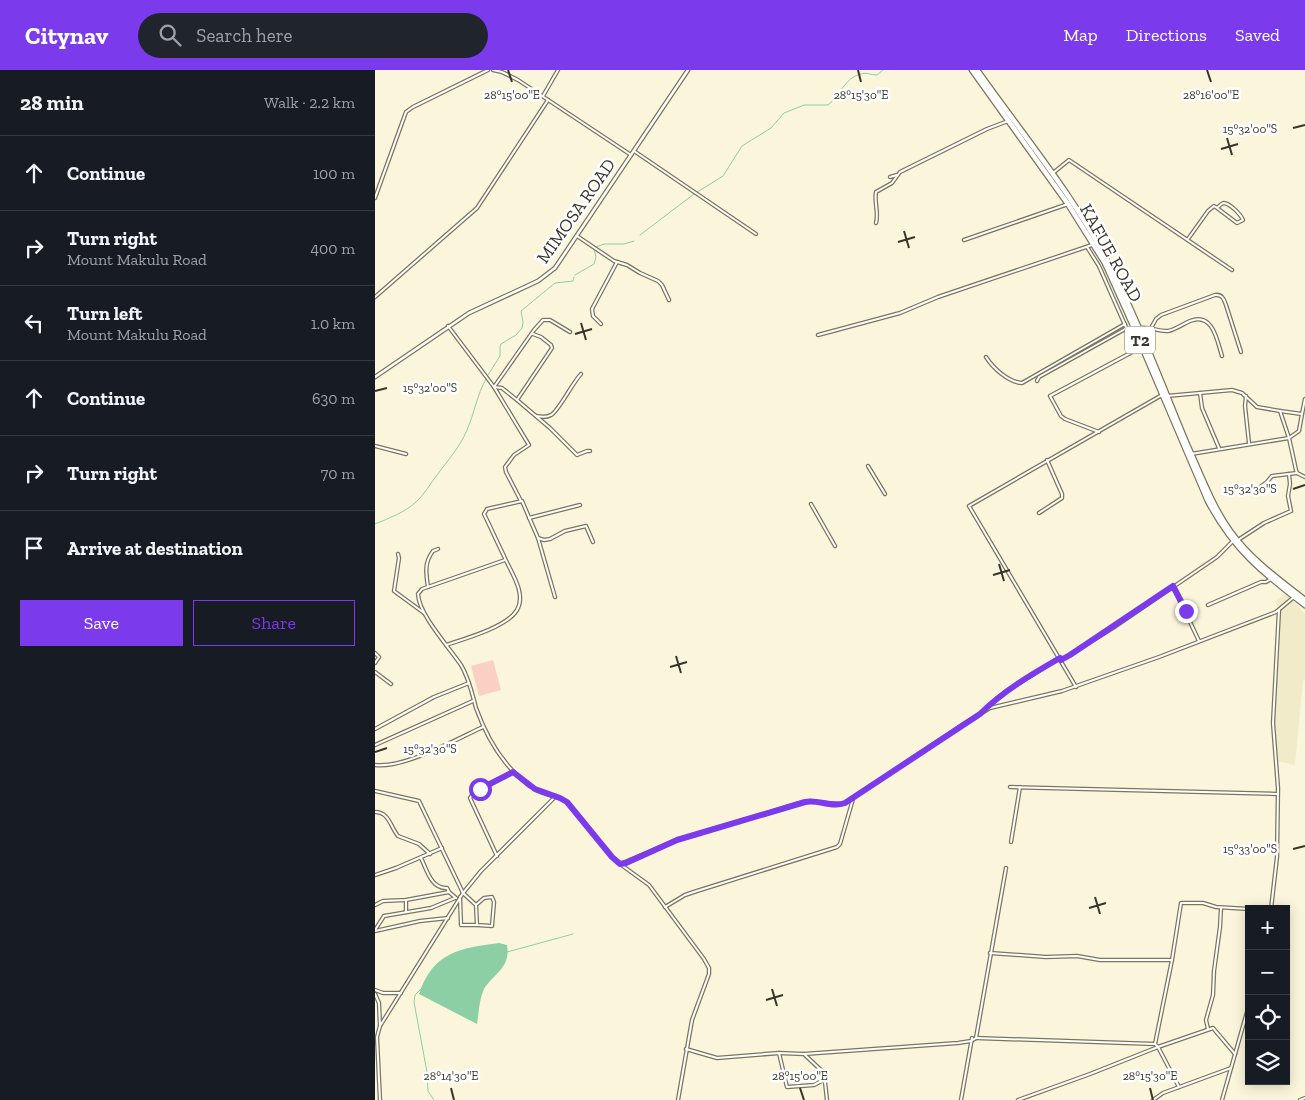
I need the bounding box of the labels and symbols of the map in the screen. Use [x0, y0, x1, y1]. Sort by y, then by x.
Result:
text: 28°15'00"E [484, 88, 540, 102]
text: 28°15'30"E [834, 88, 888, 102]
text: 28°16'00"E [1183, 88, 1239, 102]
text: 15°32'00"S [1223, 122, 1277, 136]
street label: MIMOSA ROAD [532, 154, 620, 268]
street label: KAFUE ROAD [1075, 200, 1147, 306]
road number: T2 [1125, 326, 1155, 354]
text: 15°32'00"S [403, 381, 457, 395]
text: 15°32'30"S [1223, 482, 1277, 496]
route end [1175, 600, 1198, 623]
text: 15°32'30"S [403, 742, 457, 756]
route start [469, 778, 492, 801]
text: 15°33'00"S [1223, 842, 1277, 856]
text: 28°14'30"E [424, 1069, 478, 1083]
text: 28°15'00"E [772, 1069, 828, 1083]
text: 28°15'30"E [1123, 1069, 1177, 1083]

